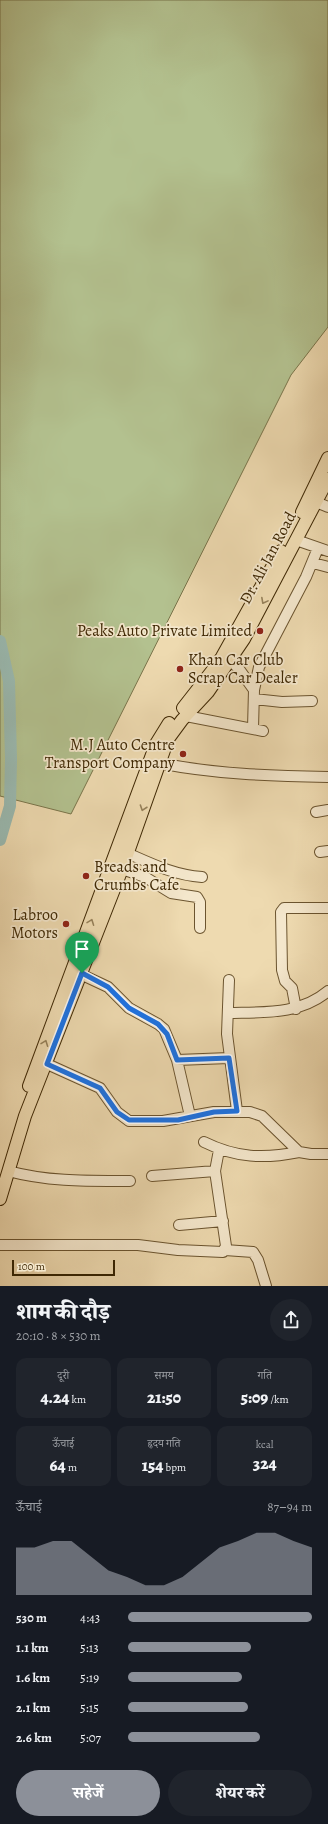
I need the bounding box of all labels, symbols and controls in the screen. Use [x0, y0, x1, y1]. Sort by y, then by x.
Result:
street label: Dr. Ali Jan Road [234, 507, 302, 608]
one-way arrow [261, 596, 269, 604]
place label: Peaks Auto Private Limited [77, 620, 252, 642]
marker: Peaks Auto Private Limited [255, 626, 265, 636]
place label: Khan Car Club Scrap Car Dealer [188, 649, 298, 689]
marker: Khan Car Club Scrap Car Dealer [175, 664, 185, 674]
place label: M.J Auto Centre Transport Company [45, 734, 176, 774]
marker: M.J Auto Centre Transport Company [178, 749, 188, 759]
one-way arrow [139, 804, 148, 811]
place label: Breads and Crumbs Cafe [94, 856, 179, 896]
marker: Breads and Crumbs Cafe [81, 871, 91, 881]
place label: Labroo Motors [11, 904, 58, 944]
one-way arrow [87, 918, 95, 925]
marker: Labroo Motors [61, 919, 71, 929]
pin [65, 932, 99, 973]
icon: arrive [71, 938, 93, 960]
one-way arrow [41, 1040, 49, 1047]
scale bar [12, 1258, 115, 1277]
text: 100 m [18, 1259, 45, 1274]
text: शाम की दौड़ [16, 1297, 110, 1327]
button: share [270, 1299, 312, 1341]
text: 20:10 · 8 × 530 m [16, 1327, 101, 1344]
text: दूरी [57, 1368, 69, 1383]
text: समय [154, 1368, 174, 1383]
text: गति [257, 1368, 272, 1383]
text: 4.24 [40, 1386, 69, 1409]
text: 21:50 [147, 1386, 181, 1409]
text: 5:09 [241, 1386, 268, 1409]
text: km [69, 1392, 86, 1407]
text: /km [268, 1392, 289, 1407]
text: ऊँचाई [52, 1436, 74, 1451]
text: हृदय गति [147, 1436, 180, 1451]
text: kcal [256, 1437, 273, 1452]
text: 324 [253, 1452, 277, 1475]
text: 64 [50, 1454, 66, 1477]
text: 154 [142, 1454, 163, 1477]
text: m [66, 1460, 77, 1475]
text: bpm [163, 1460, 186, 1475]
text: ऊँचाई [16, 1498, 42, 1515]
text: 87–94 m [267, 1498, 312, 1515]
text: 530 m [16, 1609, 47, 1626]
text: 4:43 [80, 1609, 100, 1626]
text: 1.1 km [16, 1639, 49, 1656]
text: 5:13 [80, 1639, 99, 1656]
text: 1.6 km [16, 1669, 50, 1686]
text: 5:19 [80, 1669, 99, 1686]
text: 2.1 km [16, 1699, 50, 1716]
text: 5:15 [80, 1699, 99, 1716]
text: 2.6 km [16, 1729, 52, 1746]
text: 5:07 [80, 1729, 101, 1746]
button: सहेजें [16, 1770, 160, 1816]
button: शेयर करें [168, 1770, 312, 1816]

